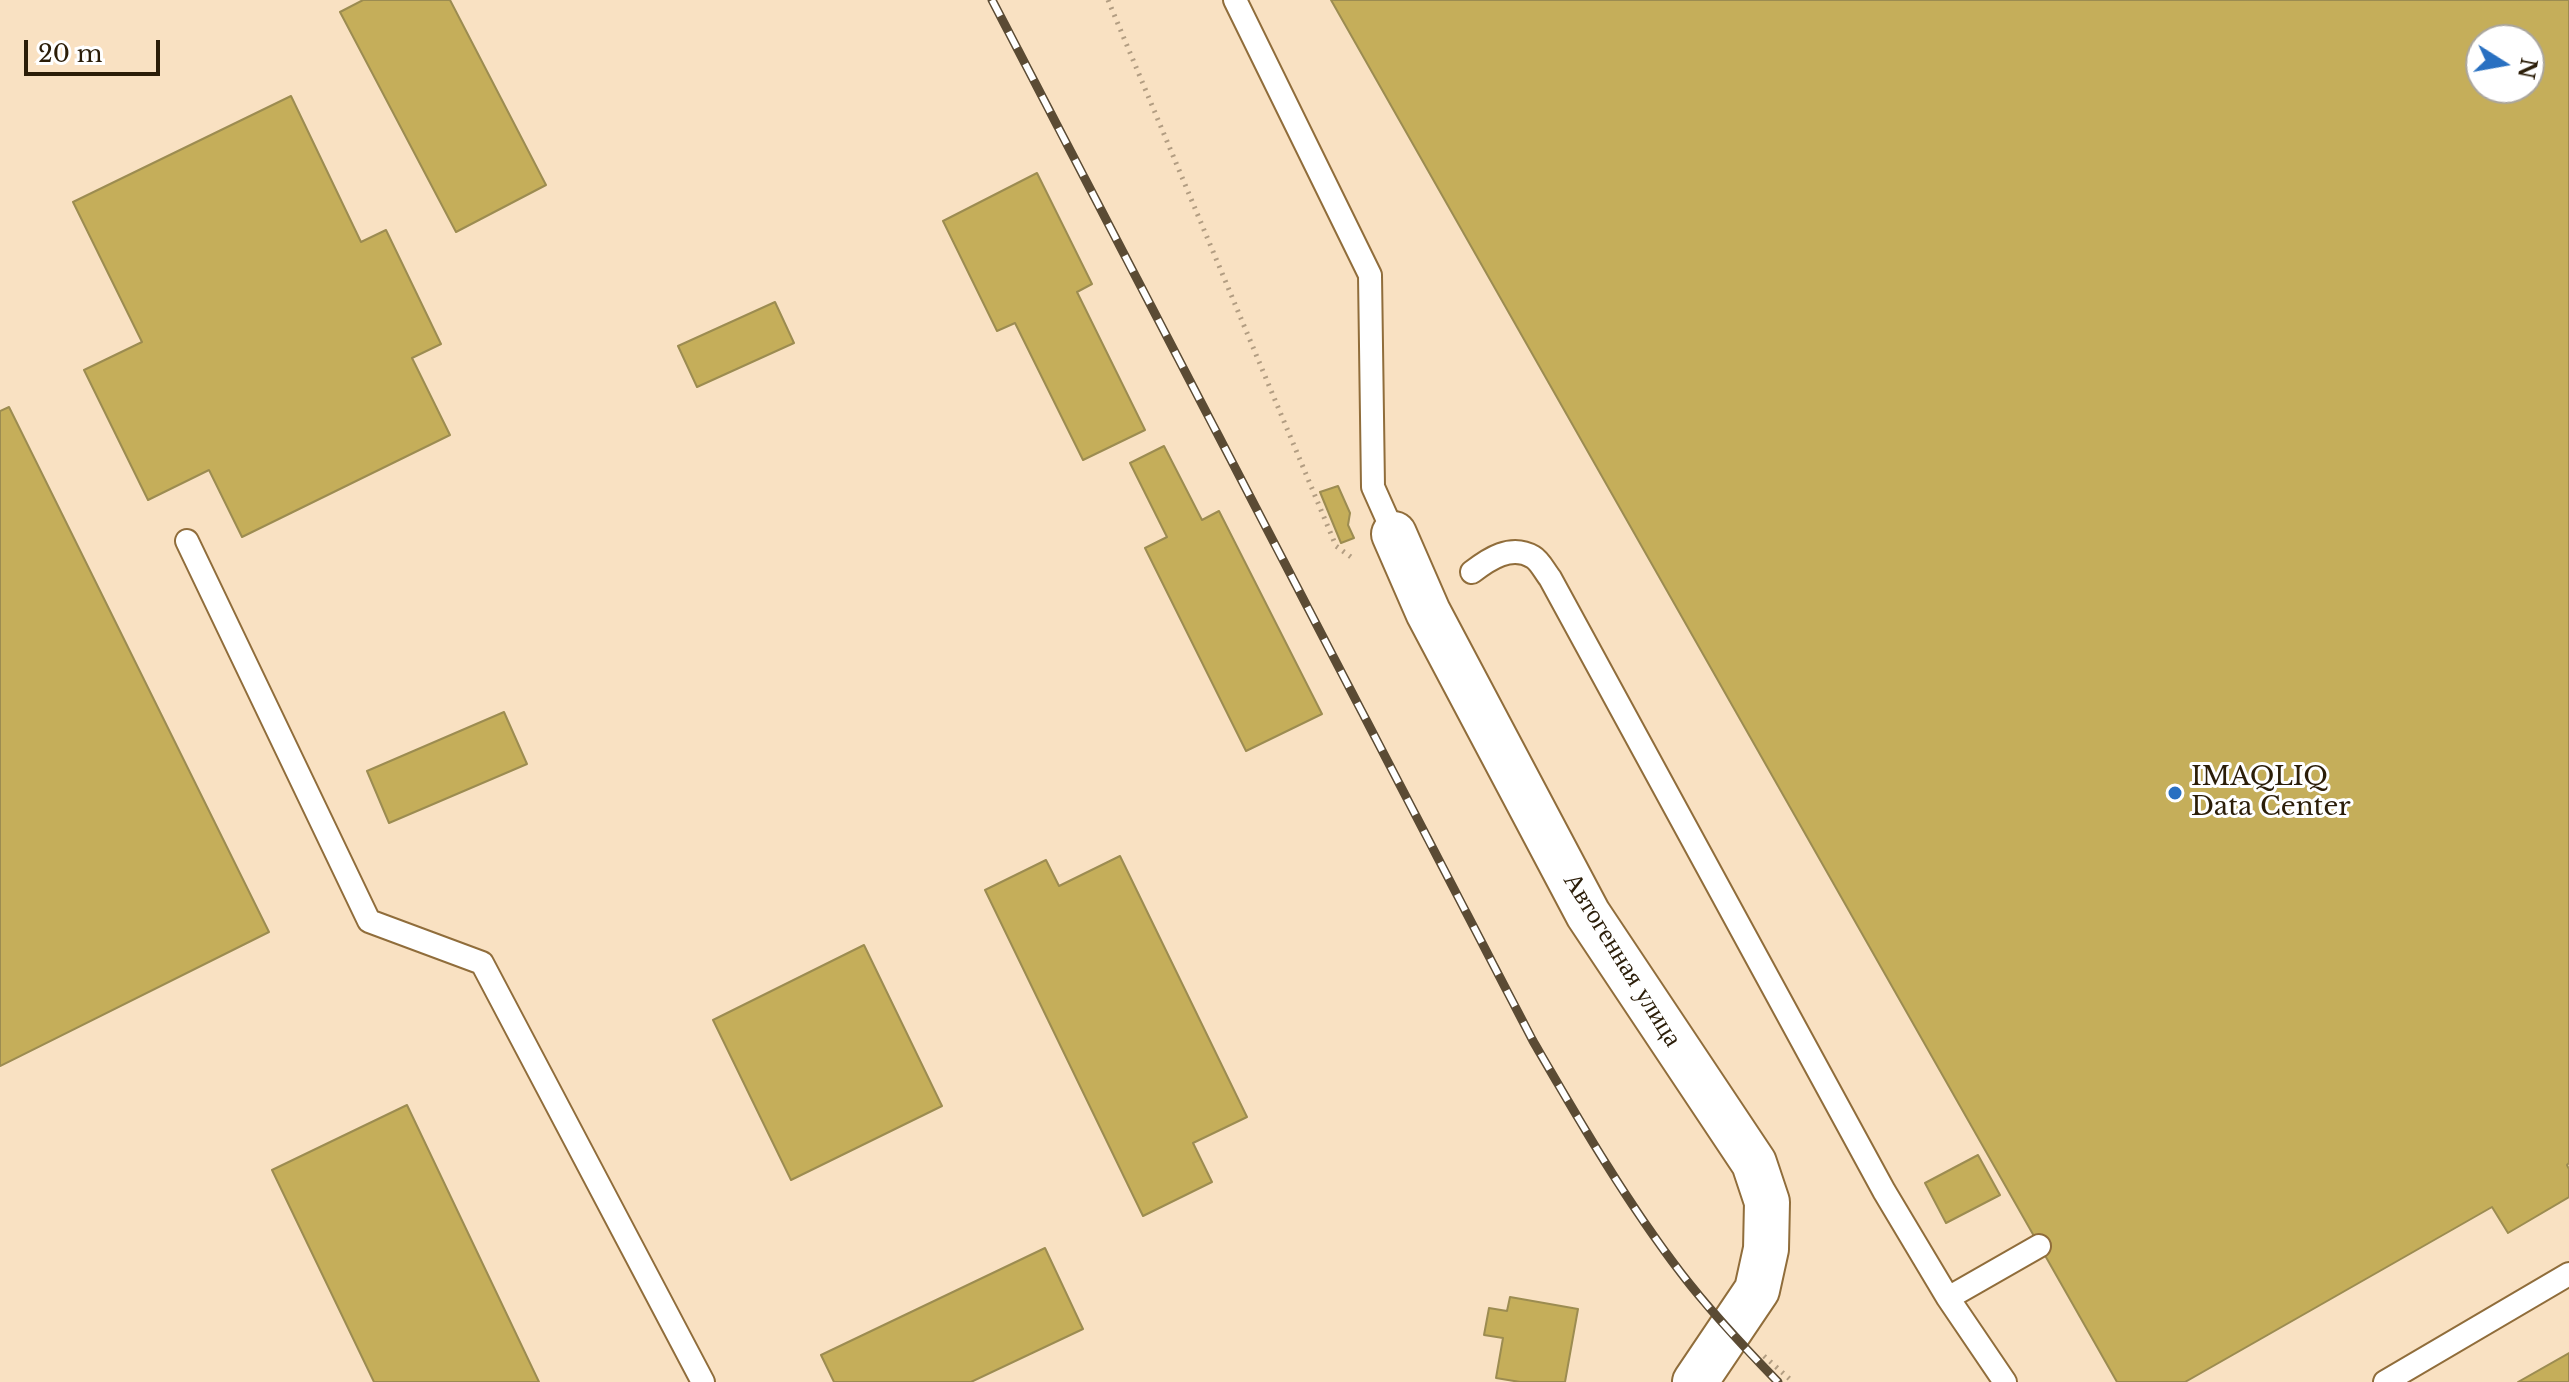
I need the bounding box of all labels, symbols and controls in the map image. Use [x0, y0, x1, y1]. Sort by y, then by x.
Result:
scale bar [28, 24, 164, 74]
north arrow [2465, 24, 2545, 104]
text: 20 m [38, 39, 103, 68]
text: N [2512, 56, 2542, 81]
place label: IMAQLIQ Data Center [2191, 762, 2351, 824]
marker: IMAQLIQ Data Center [2166, 784, 2184, 802]
street label: Автогенная улица [1556, 867, 1688, 1053]

